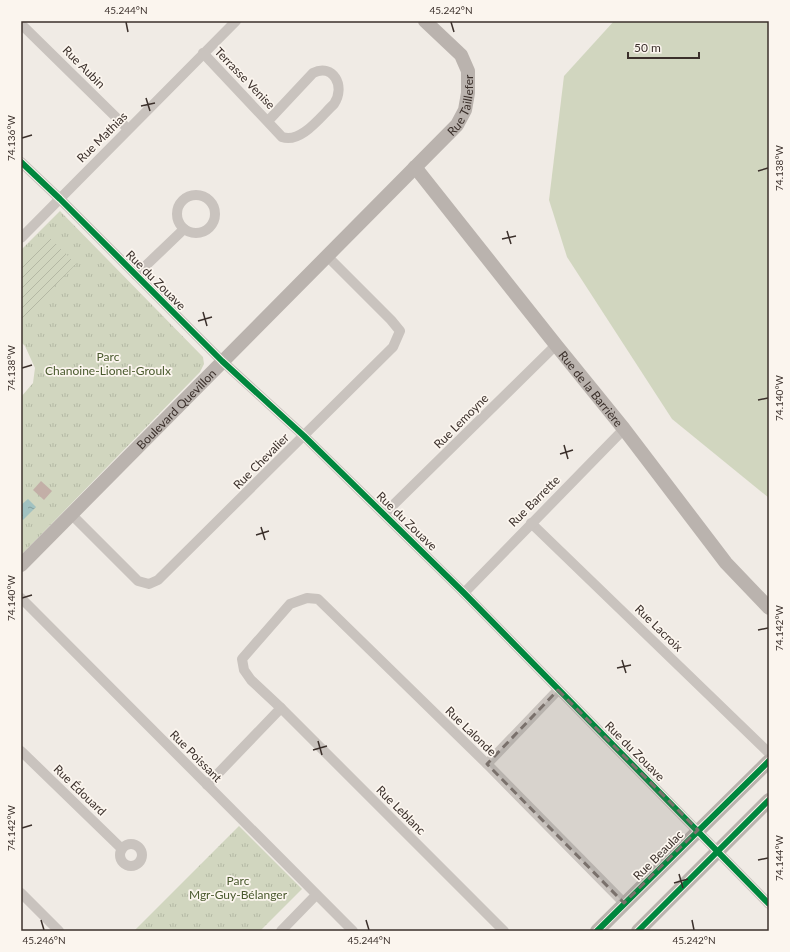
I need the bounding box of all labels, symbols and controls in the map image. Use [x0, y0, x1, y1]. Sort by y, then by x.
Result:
text: 45.244°N [104, 4, 148, 16]
text: 45.242°N [429, 4, 473, 16]
scale bar [628, 34, 699, 60]
text: 50 m [634, 40, 661, 55]
street label: Rue Aubin [60, 43, 108, 91]
street label: Terrasse Venise [212, 44, 278, 112]
street label: Rue Taillefer [444, 74, 476, 139]
street label: Rue Mathias [74, 109, 130, 165]
text: 74.136°W [5, 114, 17, 161]
text: 74.138°W [773, 144, 785, 191]
street label: Rue du Zouave [123, 247, 189, 313]
text: 74.138°W [5, 344, 17, 391]
street label: Rue de la Barrière [556, 347, 626, 430]
park label: Parc Chanoine-Lionel-Groulx [45, 349, 171, 378]
street label: Boulevard Quevillon [133, 365, 219, 452]
text: 74.140°W [773, 374, 785, 421]
street label: Rue Lemoyne [431, 391, 491, 451]
street label: Rue Chevalier [230, 430, 292, 492]
street label: Rue Barrette [505, 472, 563, 530]
street label: Rue du Zouave [374, 488, 440, 554]
text: 74.140°W [5, 574, 17, 621]
street label: Rue Lacroix [632, 601, 686, 655]
text: 74.142°W [773, 604, 785, 651]
street label: Rue Lalonde [442, 703, 500, 759]
street label: Rue du Zouave [602, 718, 668, 784]
street label: Rue Poissant [167, 727, 226, 786]
street label: Rue Édouard [51, 761, 109, 819]
street label: Rue Leblanc [373, 782, 429, 838]
text: 74.142°W [5, 804, 17, 851]
street label: Rue Beaulac [630, 827, 686, 883]
text: 74.144°W [773, 834, 785, 881]
park label: Parc Mgr-Guy-Bélanger [189, 873, 288, 902]
text: 45.246°N [22, 934, 66, 946]
text: 45.244°N [347, 934, 391, 946]
text: 45.242°N [672, 934, 716, 946]

